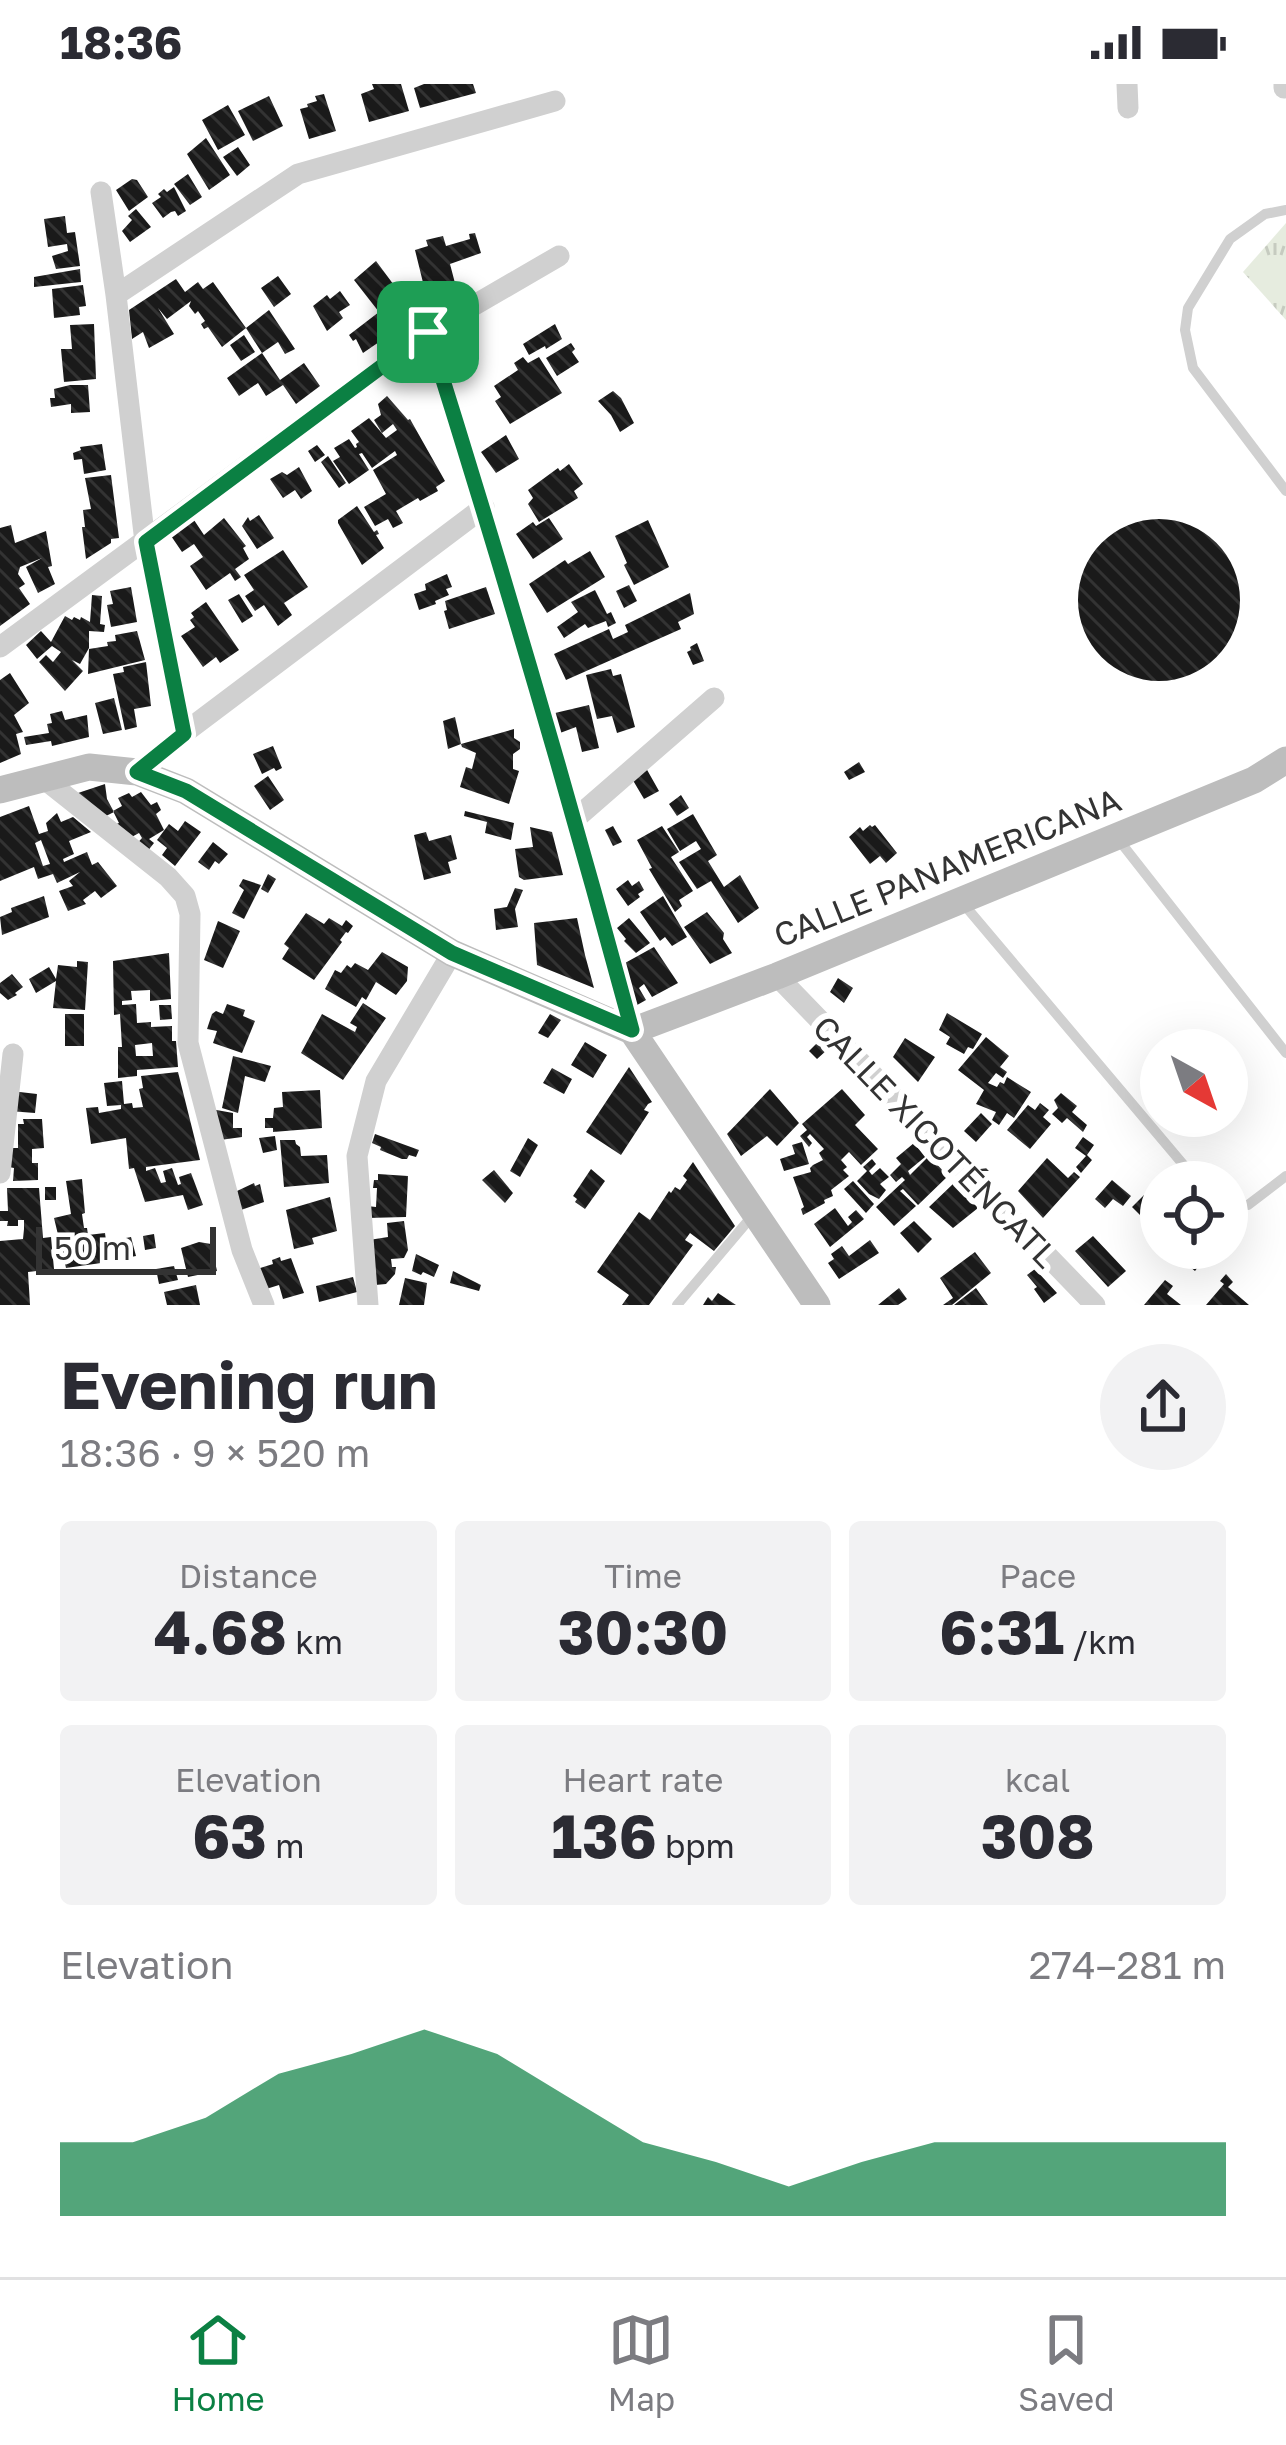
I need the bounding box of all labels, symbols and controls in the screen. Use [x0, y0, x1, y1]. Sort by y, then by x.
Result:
text: 18:36 [60, 15, 182, 69]
pin [377, 281, 479, 383]
icon: arrive [395, 299, 461, 365]
street label: CALLE PANAMERICANA [768, 780, 1126, 954]
street label: CALLE XICOTÉNCATL [806, 1007, 1066, 1275]
north arrow [1140, 1029, 1248, 1137]
map controls [1140, 1029, 1248, 1269]
button: locate [1140, 1161, 1248, 1269]
scale bar [36, 1221, 216, 1274]
text: 50 m [54, 1228, 131, 1267]
text: Evening run [60, 1344, 438, 1424]
button: share [1100, 1344, 1226, 1470]
text: 18:36 · 9 × 520 m [60, 1429, 370, 1476]
text: Distance [179, 1556, 318, 1595]
text: Time [604, 1556, 682, 1595]
text: Pace [999, 1556, 1076, 1595]
text: 4.68 [154, 1595, 287, 1667]
text: 30:30 [558, 1595, 728, 1667]
text: 6:31 [939, 1595, 1064, 1667]
text: km [287, 1622, 343, 1661]
text: /km [1064, 1622, 1136, 1661]
text: Elevation [175, 1760, 322, 1799]
text: Heart rate [562, 1760, 724, 1799]
text: kcal [1005, 1760, 1070, 1799]
text: 63 [192, 1799, 267, 1871]
text: 136 [551, 1799, 657, 1871]
text: 308 [981, 1799, 1095, 1871]
text: m [267, 1826, 304, 1865]
text: bpm [657, 1826, 735, 1865]
text: Elevation [60, 1941, 233, 1988]
text: 274–281 m [1029, 1941, 1226, 1988]
tab: Home [172, 2307, 265, 2418]
tab: Map [608, 2307, 675, 2418]
tab: Saved [1018, 2307, 1114, 2418]

